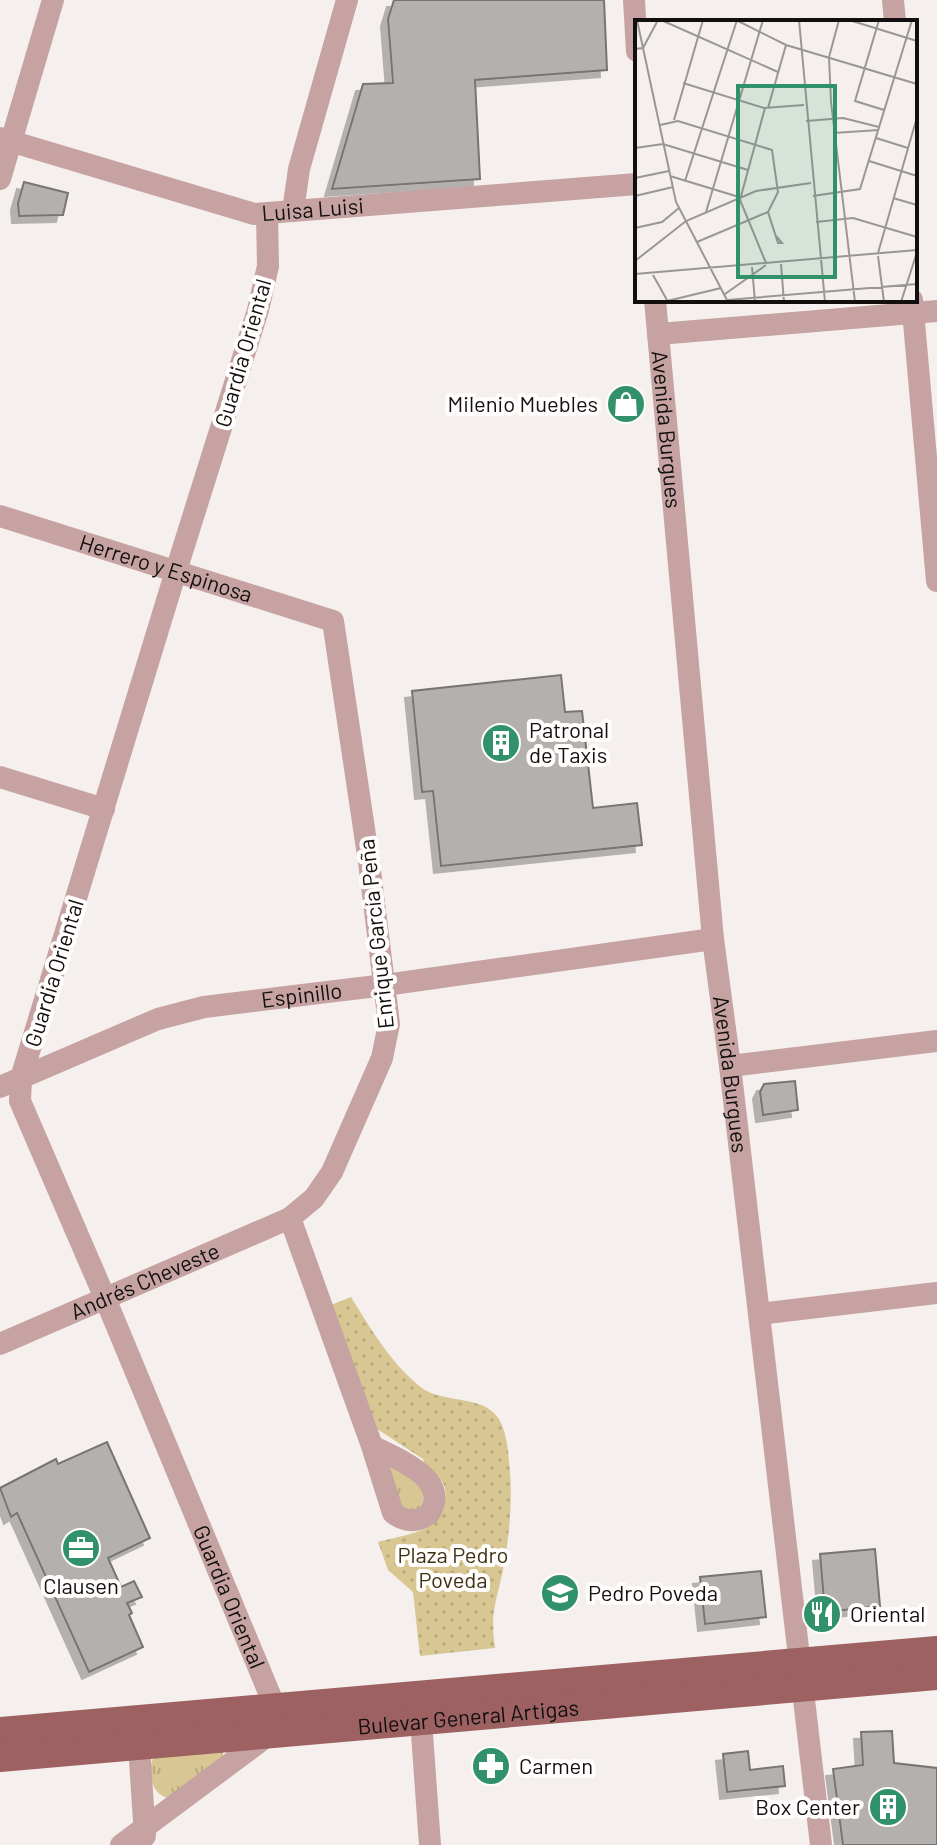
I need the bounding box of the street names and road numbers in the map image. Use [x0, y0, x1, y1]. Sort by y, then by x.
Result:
street label: Luisa Luisi [261, 191, 365, 225]
street label: Guardia Oriental [208, 276, 276, 430]
street label: Avenida Burgues [648, 349, 688, 509]
street label: Herrero y Espinosa [77, 528, 256, 607]
street label: Enrique García Peña [352, 838, 398, 1030]
street label: Guardia Oriental [18, 896, 88, 1050]
street label: Espinillo [260, 976, 344, 1012]
street label: Avenida Burgues [709, 994, 754, 1154]
street label: Andrés Cheveste [66, 1236, 223, 1324]
street label: Guardia Oriental [189, 1521, 271, 1672]
street label: Bulevar General Artigas [356, 1693, 580, 1739]

